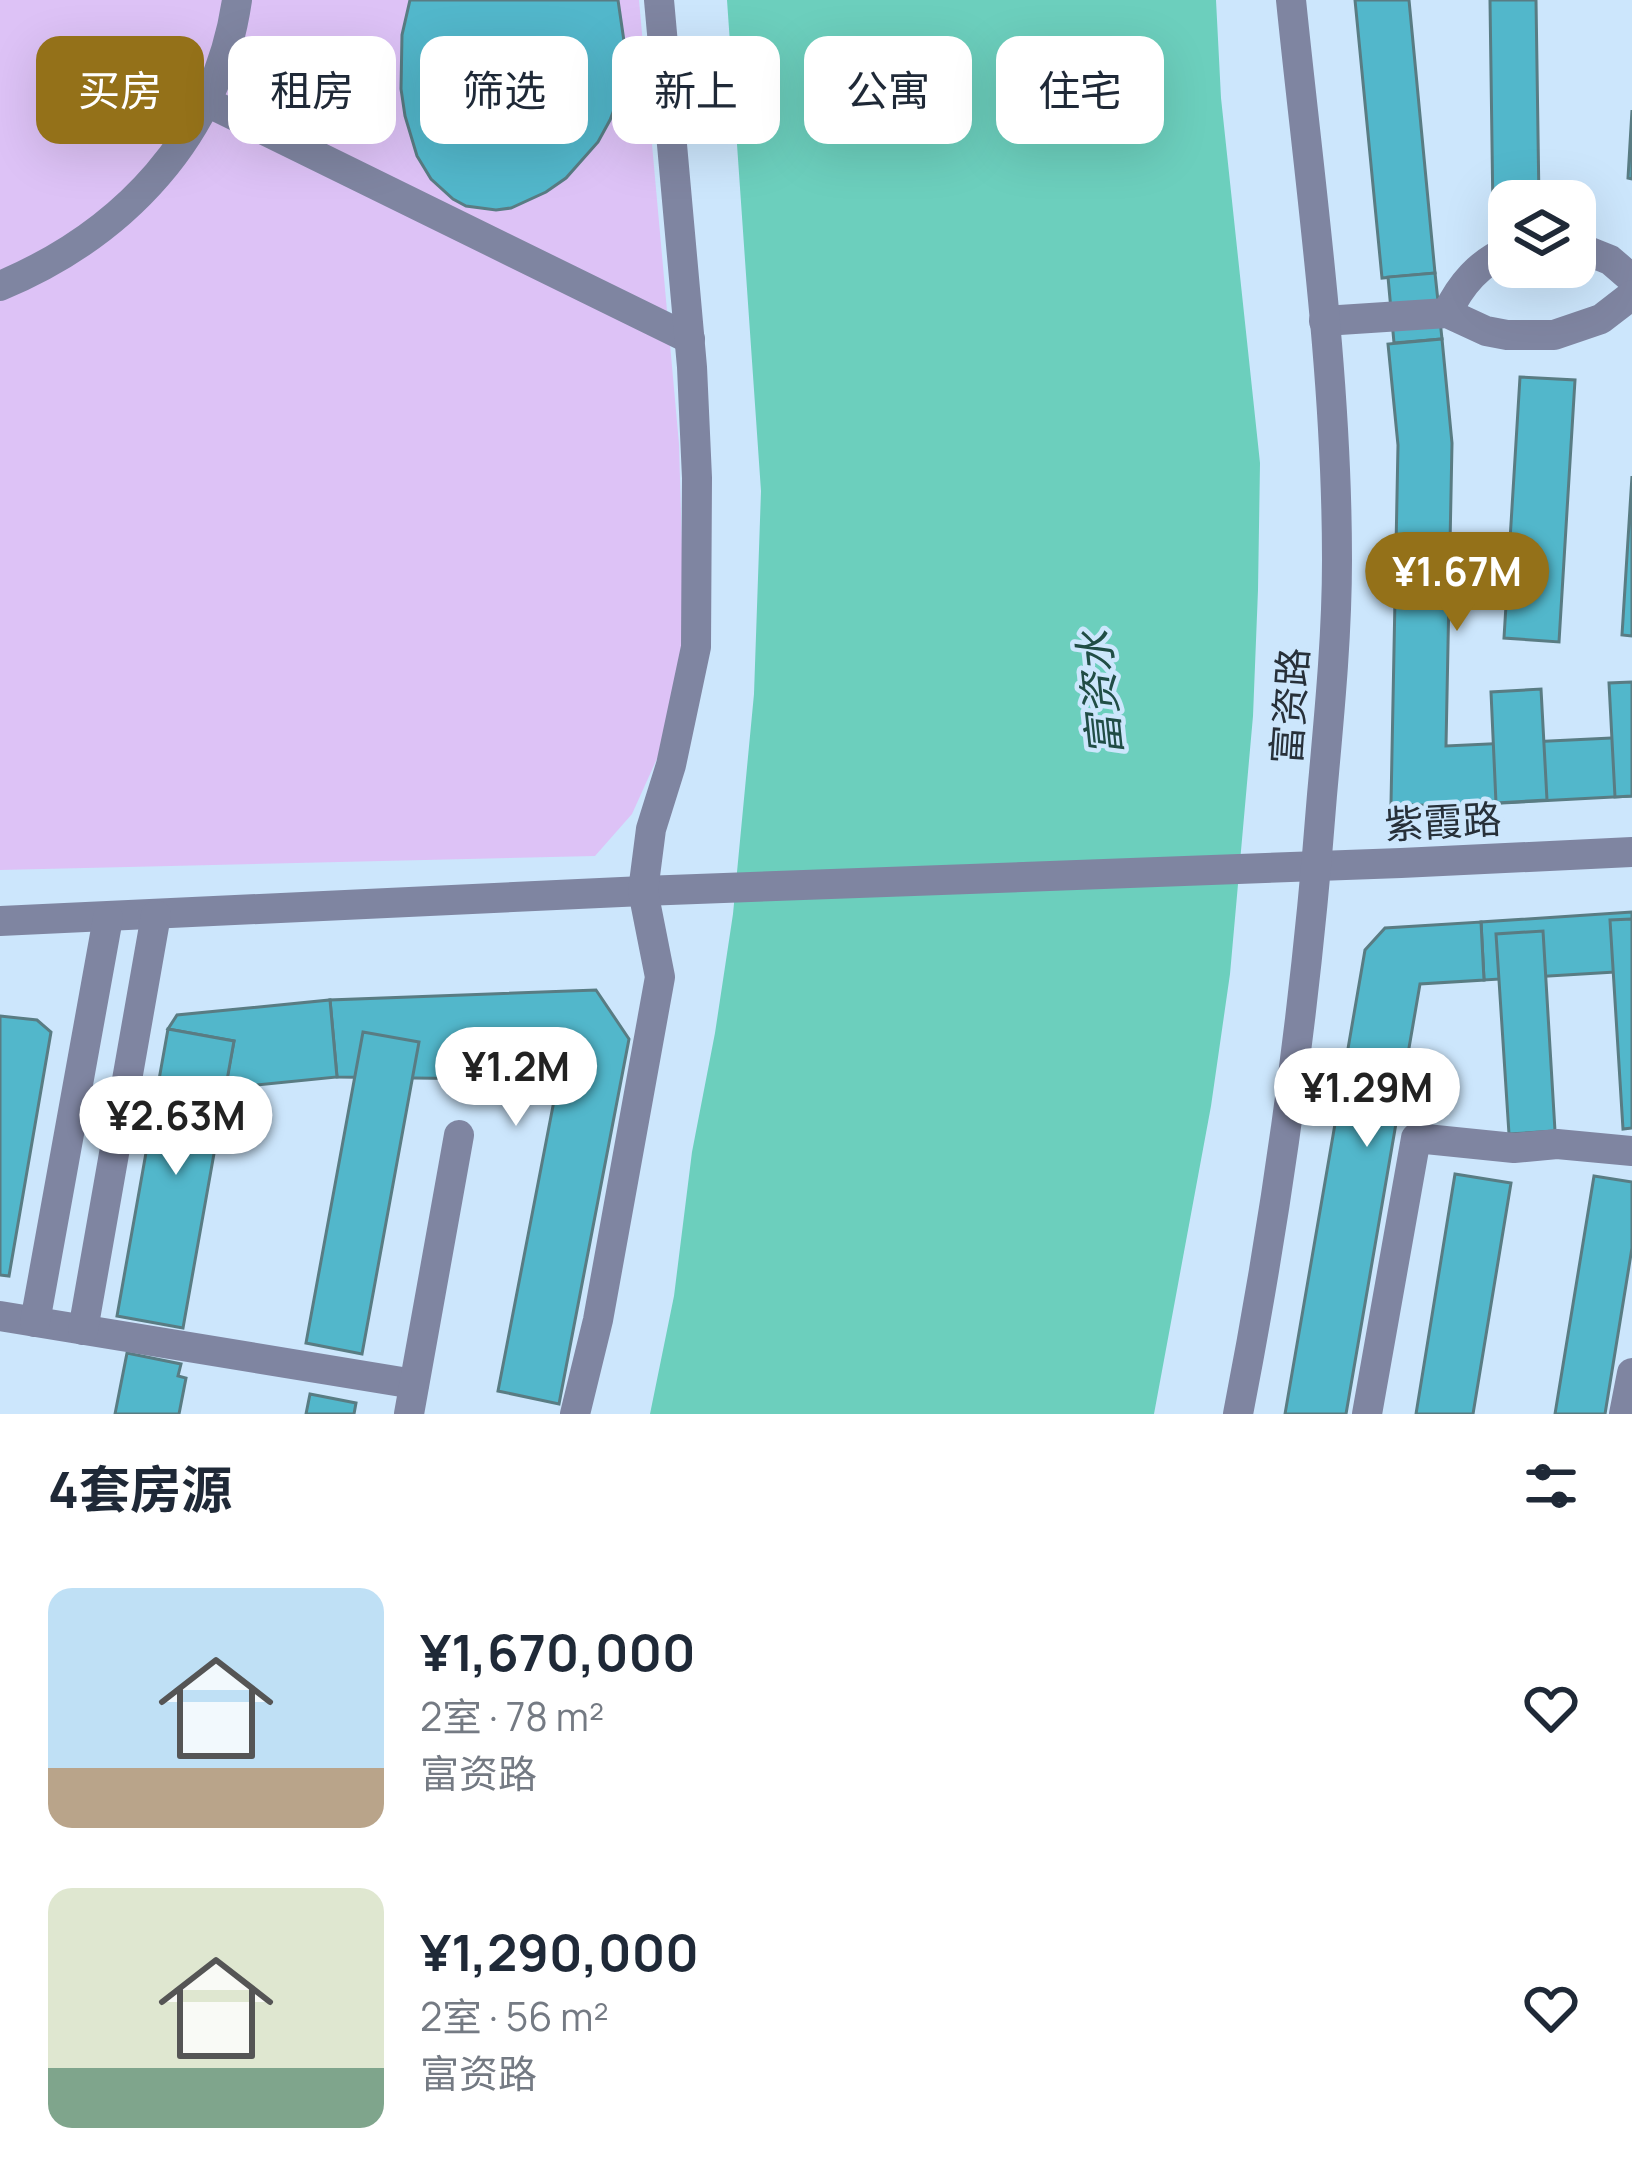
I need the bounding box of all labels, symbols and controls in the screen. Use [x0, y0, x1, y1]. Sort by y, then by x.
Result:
chip: 买房 [36, 36, 204, 144]
chip: 租房 [228, 36, 396, 144]
chip: 筛选 [420, 36, 588, 144]
chip: 新上 [612, 36, 780, 144]
chip: 公寓 [804, 36, 972, 144]
chip: 住宅 [996, 36, 1164, 144]
map controls [1488, 180, 1596, 288]
button: layers [1488, 180, 1596, 288]
pin: ¥1.67M [1359, 532, 1555, 634]
text: ¥1.67M [1392, 544, 1522, 598]
water label: 富资水 [1063, 626, 1134, 760]
street label: 富资路 [1258, 646, 1320, 766]
street label: 紫霞路 [1383, 791, 1503, 851]
pin: ¥1.2M [432, 1027, 600, 1129]
text: ¥1.2M [462, 1039, 570, 1093]
pin: ¥1.29M [1269, 1048, 1465, 1150]
text: ¥1.29M [1301, 1060, 1433, 1114]
pin: ¥2.63M [78, 1076, 274, 1178]
text: ¥2.63M [106, 1088, 246, 1142]
icon: filters [1518, 1453, 1584, 1519]
text: 4套房源 [48, 1454, 232, 1523]
text: ¥1,670,000 [420, 1617, 696, 1686]
icon: home [144, 1636, 288, 1780]
icon: heart [1518, 1675, 1584, 1741]
text: 2室 · 78 m² [420, 1689, 604, 1743]
text: 富资路 [420, 1746, 537, 1800]
text: ¥1,290,000 [420, 1917, 699, 1986]
icon: home [144, 1936, 288, 2080]
icon: heart [1518, 1975, 1584, 2041]
text: 2室 · 56 m² [420, 1989, 609, 2043]
text: 富资路 [420, 2046, 537, 2100]

